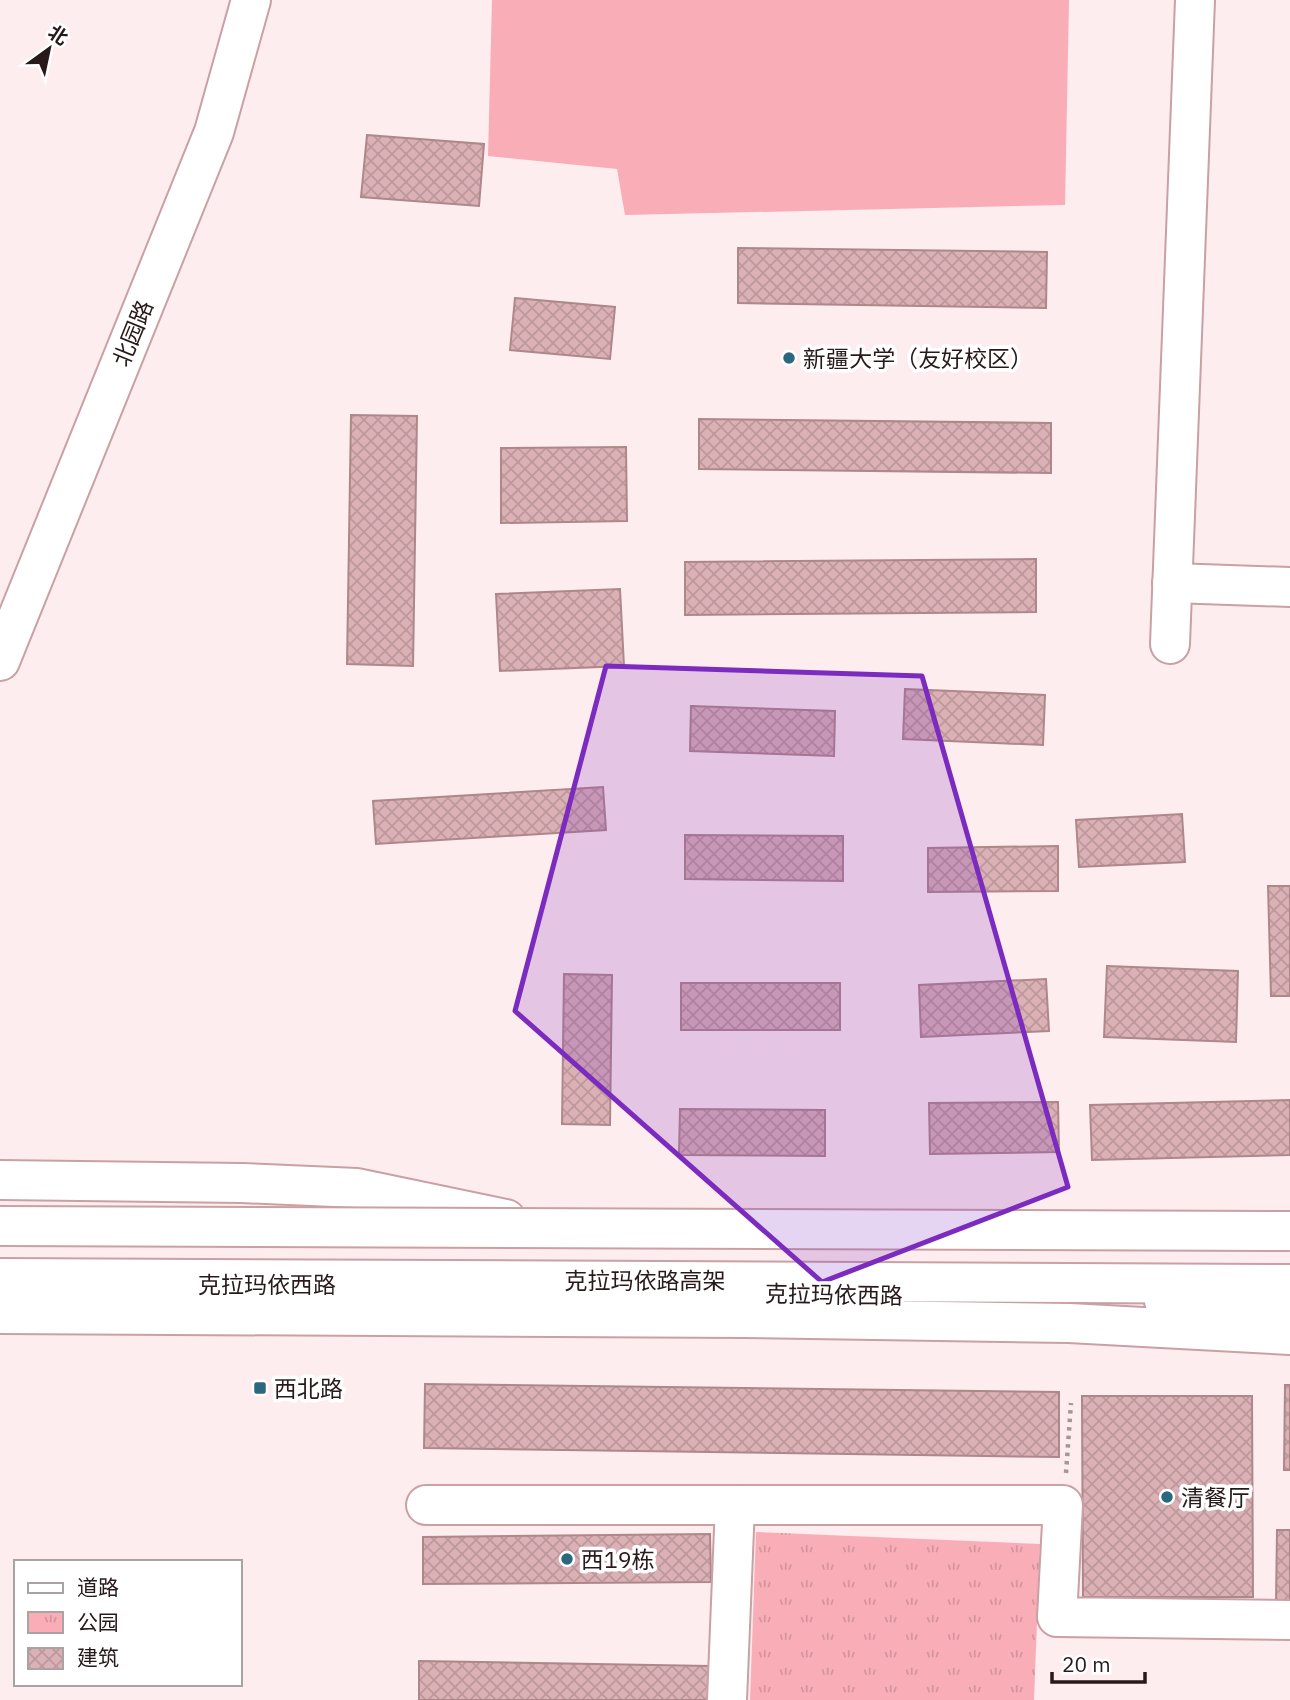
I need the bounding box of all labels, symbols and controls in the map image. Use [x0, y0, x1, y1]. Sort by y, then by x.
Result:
north arrow [14, 14, 84, 84]
text: 北 [44, 20, 73, 50]
street label: 北园路 [105, 295, 159, 371]
place label: 新疆大学（友好校区） [803, 343, 1033, 373]
marker: 新疆大学（友好校区） [781, 350, 797, 366]
street label: 克拉玛依路高架 [565, 1265, 726, 1295]
street label: 克拉玛依西路 [198, 1269, 336, 1299]
street label: 克拉玛依西路 [765, 1278, 903, 1310]
place label: 西北路 [274, 1373, 343, 1403]
marker: 西北路 [252, 1380, 268, 1396]
place label: 清餐厅 [1181, 1482, 1250, 1512]
marker: 清餐厅 [1159, 1489, 1175, 1505]
place label: 西19栋 [581, 1544, 655, 1574]
marker: 西19栋 [559, 1551, 575, 1567]
legend [14, 1560, 242, 1686]
text: 道路 [77, 1573, 119, 1601]
text: 公园 [77, 1608, 119, 1636]
scale bar [1052, 1640, 1145, 1684]
text: 建筑 [77, 1643, 119, 1671]
text: 20 m [1062, 1650, 1111, 1678]

